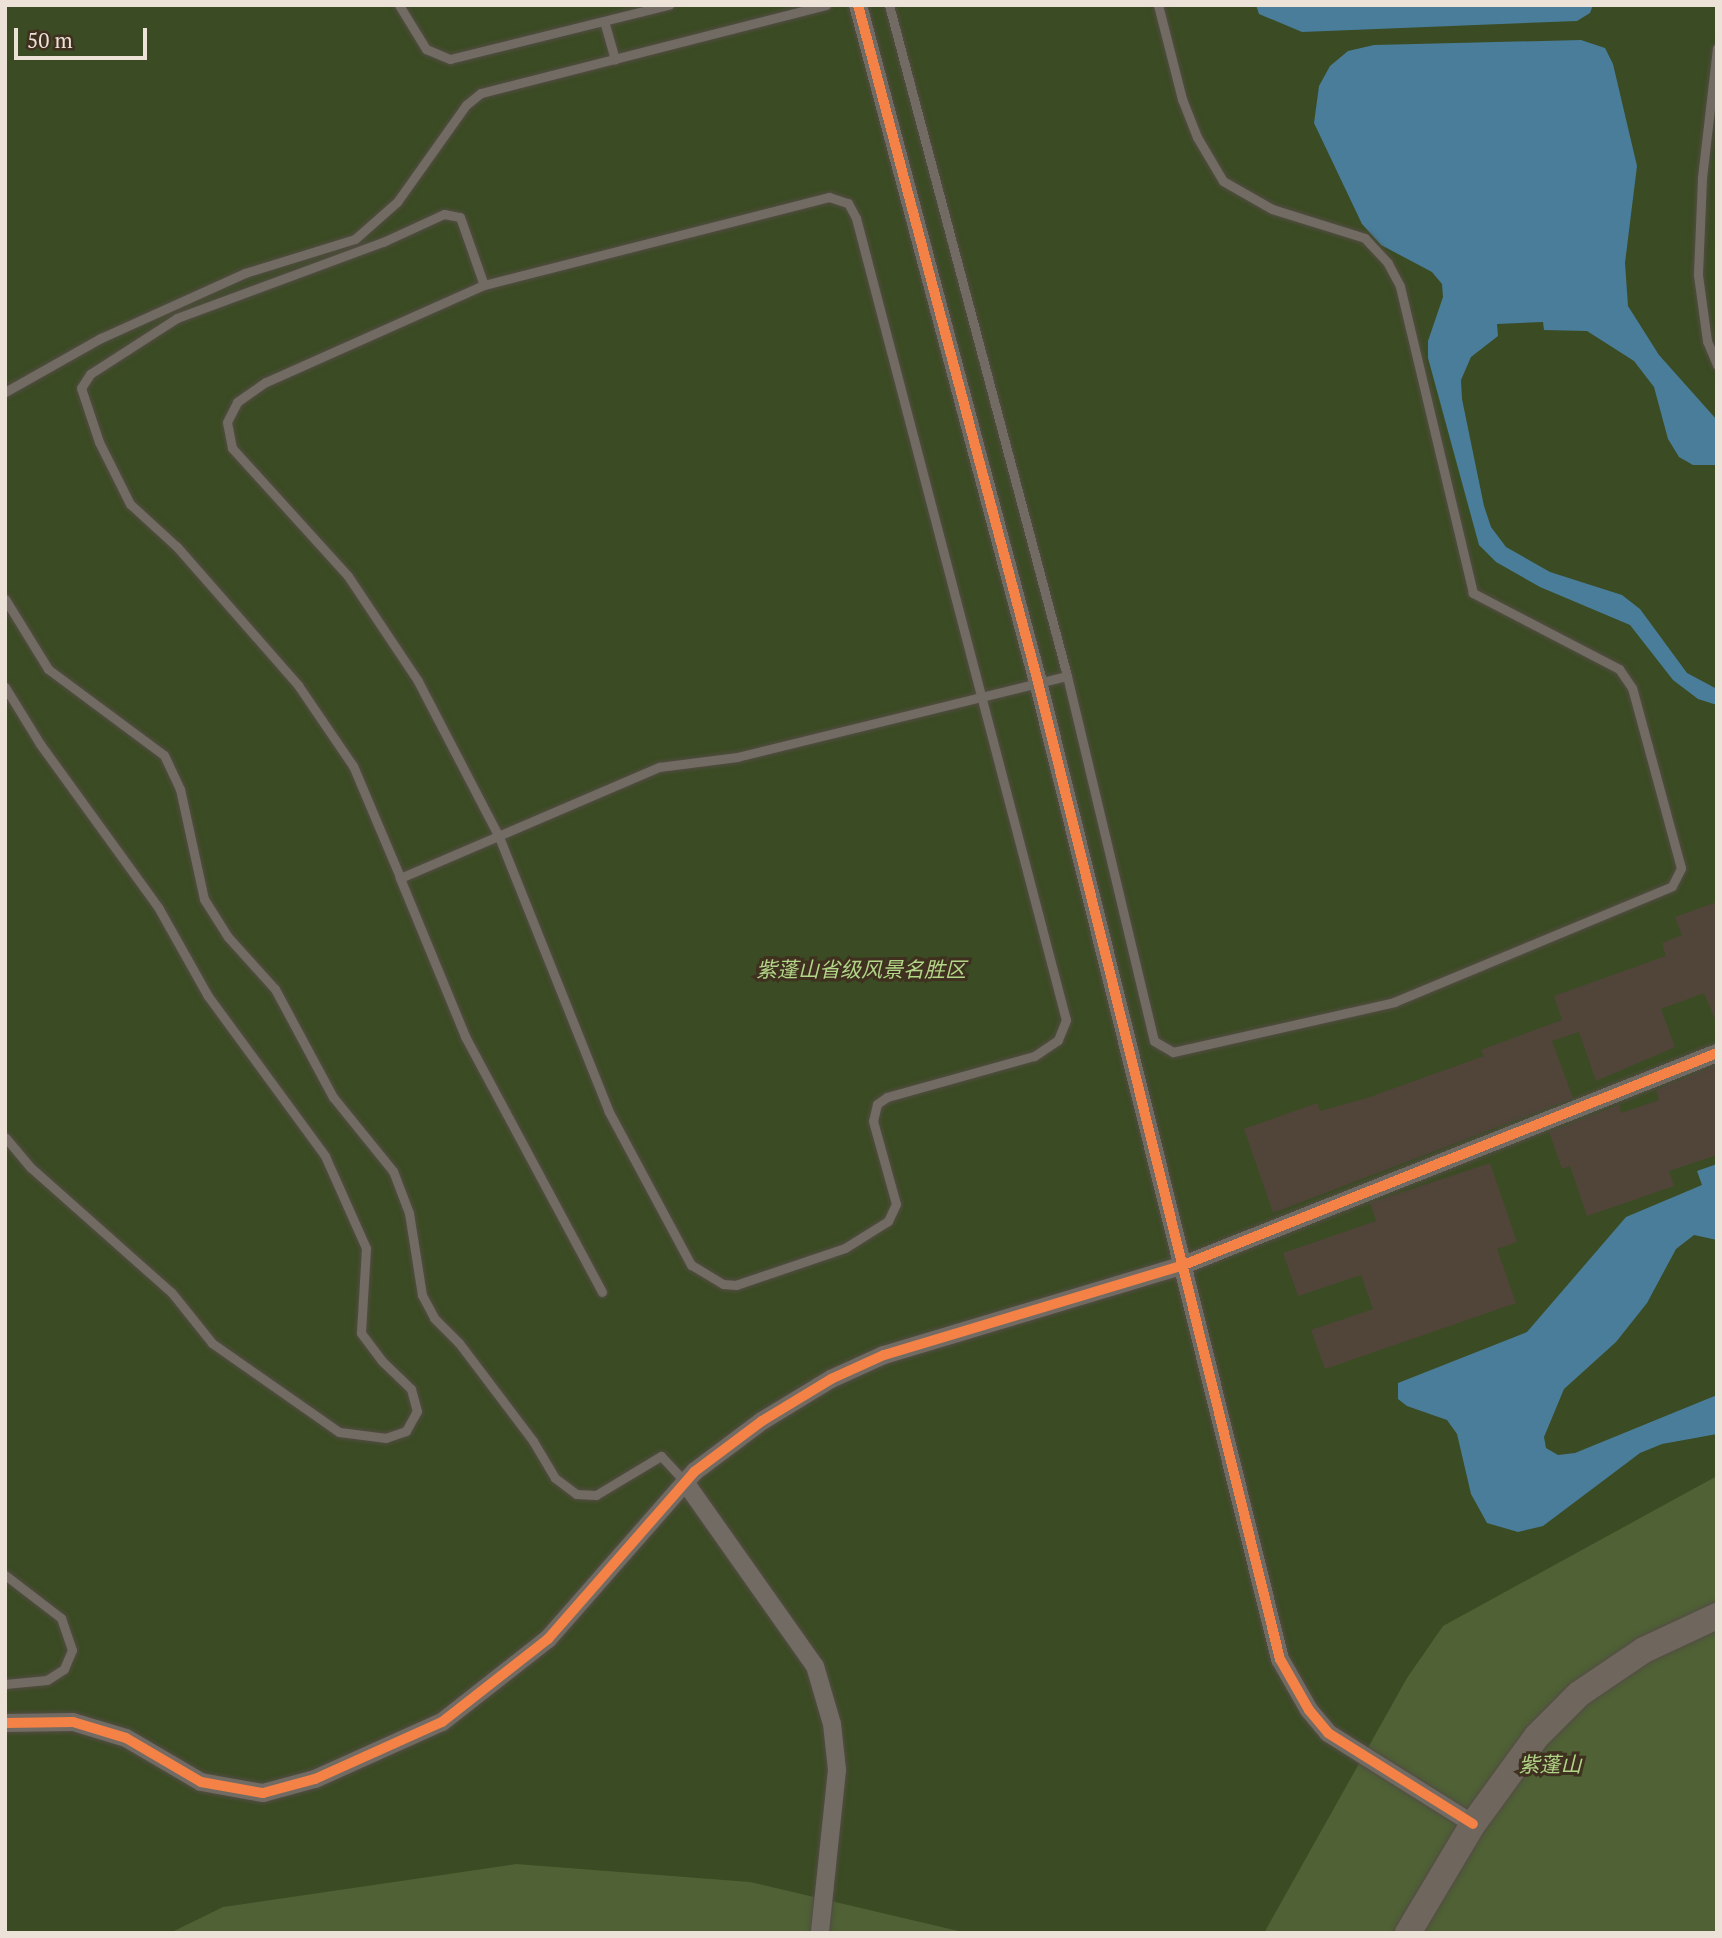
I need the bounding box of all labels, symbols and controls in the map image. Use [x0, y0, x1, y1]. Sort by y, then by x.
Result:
scale bar [18, 14, 150, 58]
text: 50 m [27, 26, 73, 54]
park label: 紫蓬山省级风景名胜区 [756, 956, 966, 982]
park label: 紫蓬山 [1519, 1751, 1581, 1777]

